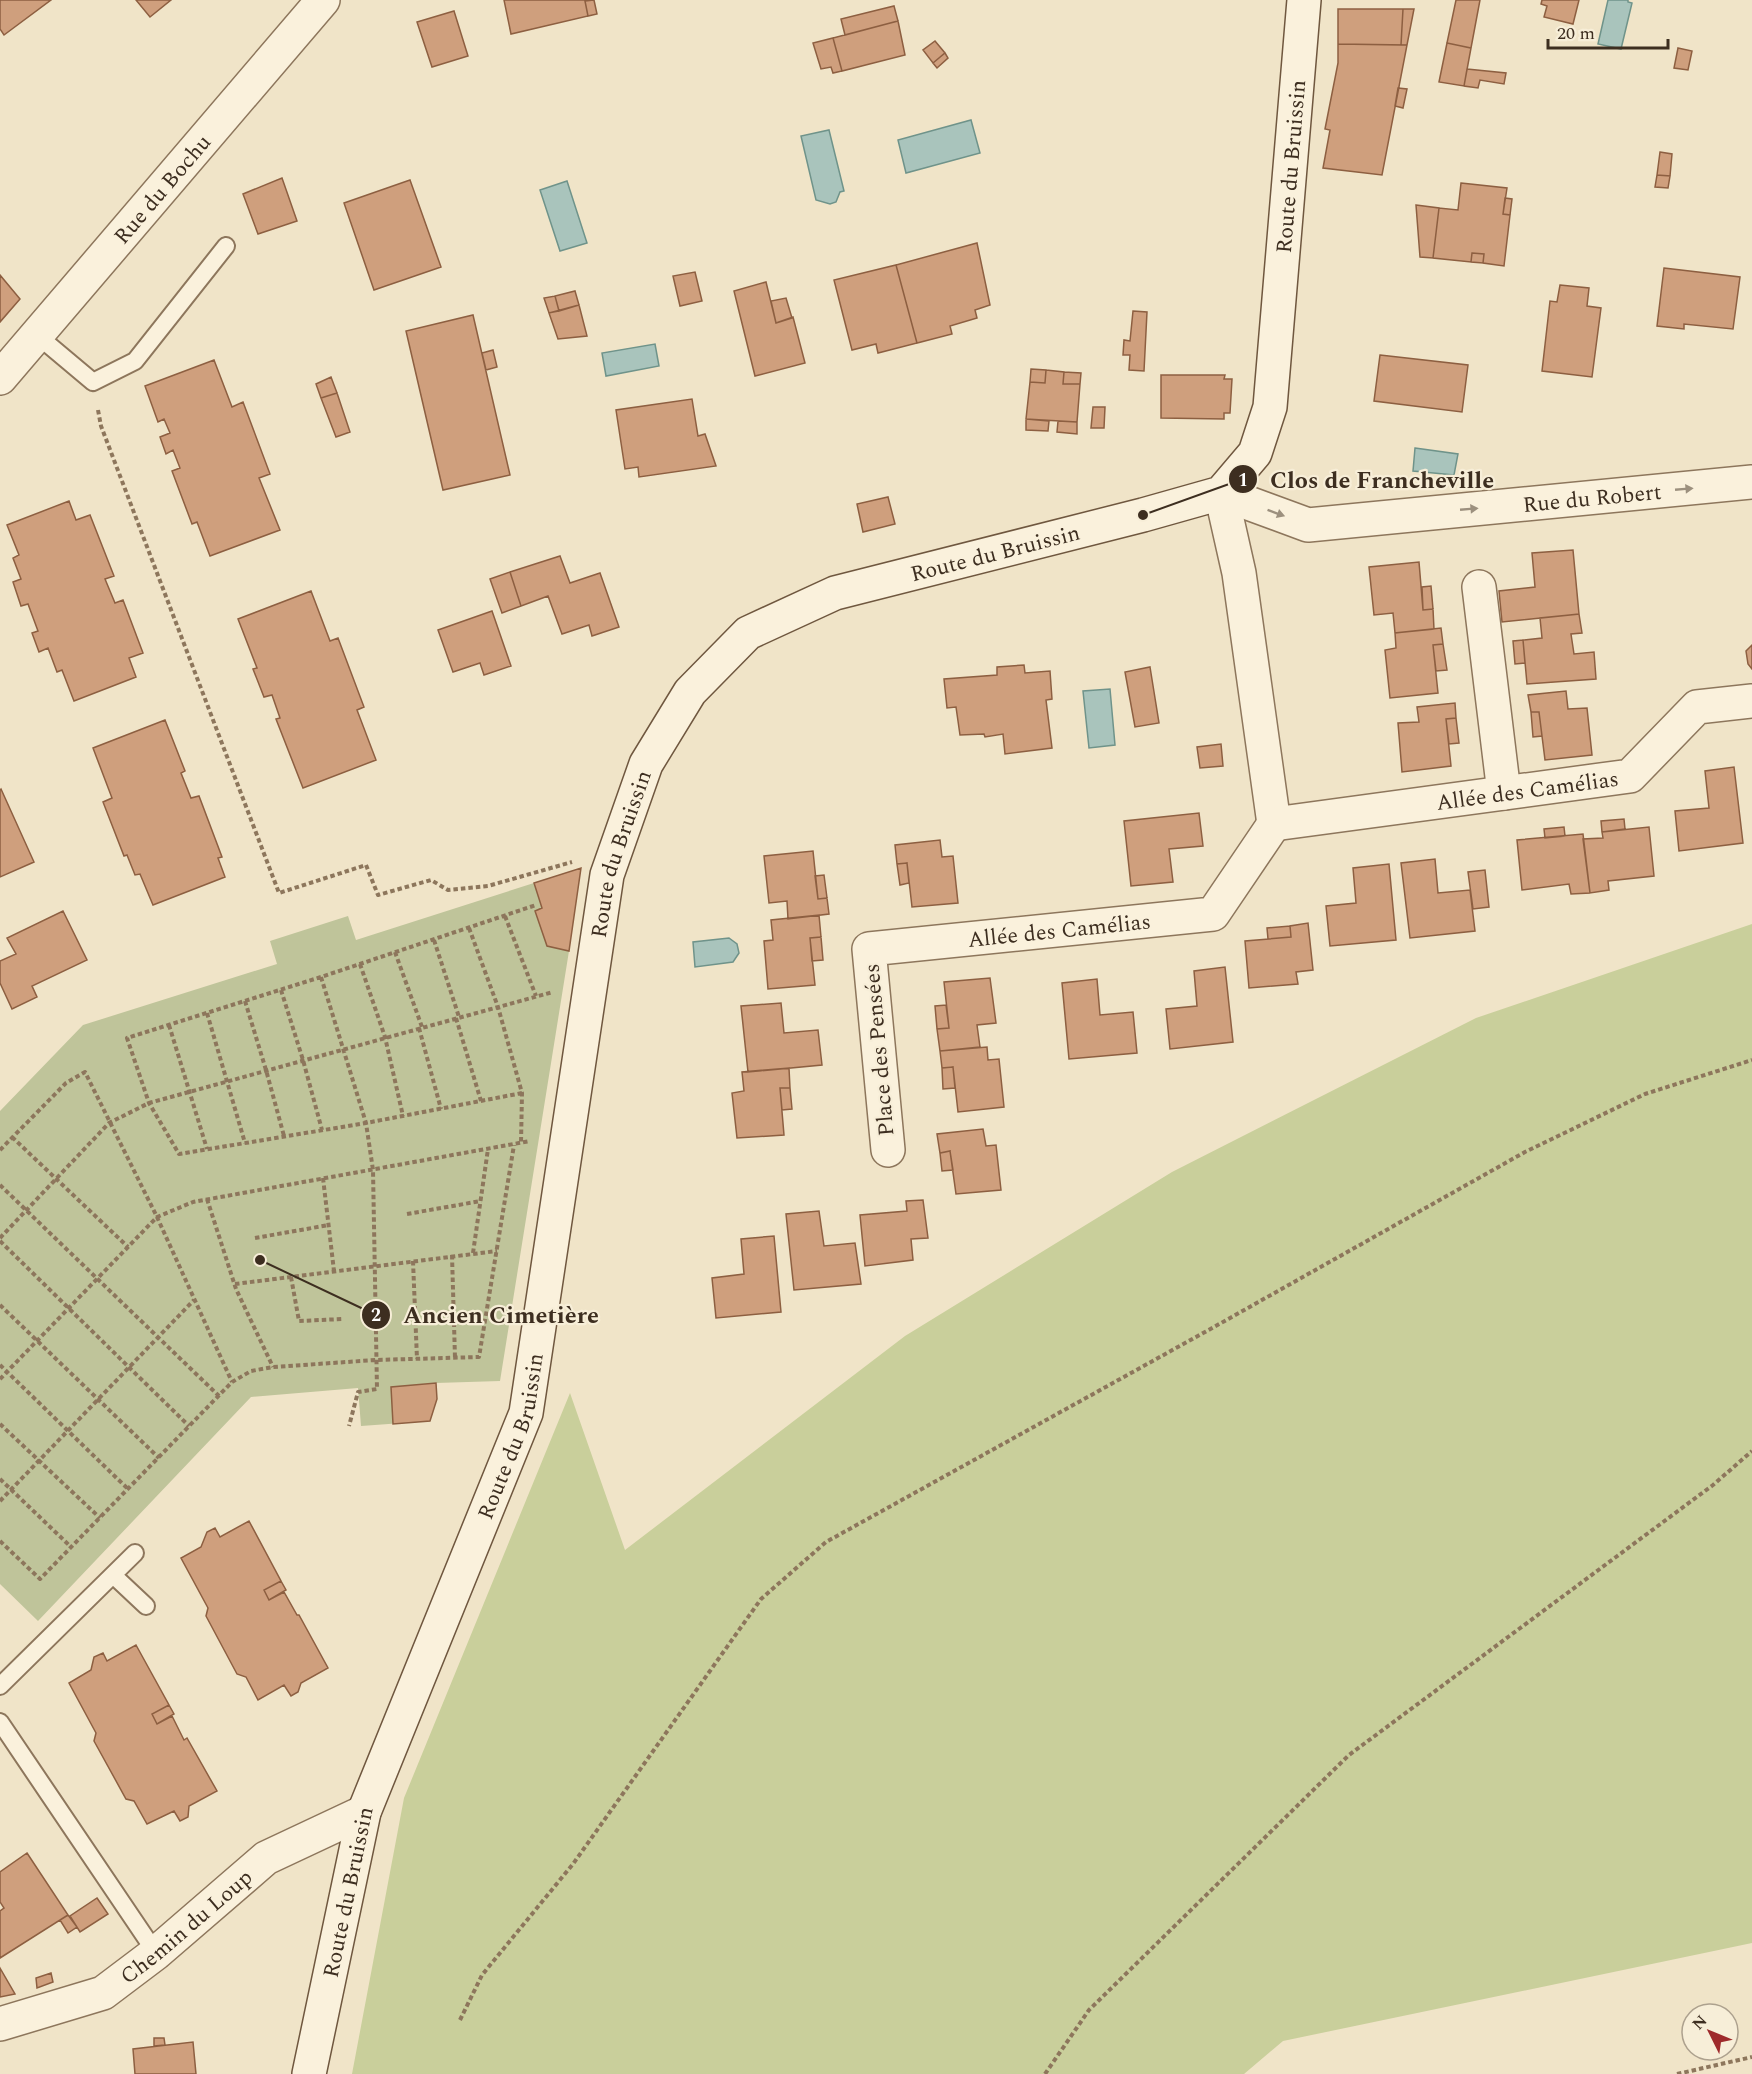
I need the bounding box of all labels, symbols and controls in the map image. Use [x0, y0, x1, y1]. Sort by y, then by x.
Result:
scale bar [1548, 12, 1668, 50]
text: 20 m [1557, 20, 1595, 47]
street label: Route du Bruissin [1268, 79, 1315, 255]
street label: Rue du Bochu [106, 127, 220, 252]
callout: Clos de Francheville [1228, 458, 1506, 500]
text: Clos de Francheville [1270, 463, 1494, 499]
text: 1 [1238, 467, 1248, 494]
street label: Rue du Robert [1521, 476, 1663, 522]
one-way arrow [1674, 484, 1693, 494]
one-way arrow [1459, 504, 1478, 514]
one-way arrow [1267, 509, 1285, 518]
street label: Route du Bruissin [907, 517, 1084, 591]
street label: Allée des Camélias [1434, 763, 1621, 820]
street label: Route du Bruissin [583, 766, 661, 940]
street label: Allée des Camélias [966, 905, 1152, 957]
street label: Place des Pensées [856, 962, 903, 1138]
callout: Ancien Cimetière [361, 1294, 611, 1336]
text: Ancien Cimetière [403, 1298, 599, 1334]
text: 2 [371, 1302, 381, 1329]
street label: Route du Bruissin [469, 1351, 553, 1525]
street label: Route du Bruissin [315, 1804, 383, 1981]
street label: Chemin du Loup [113, 1862, 260, 1993]
north arrow [1680, 2002, 1740, 2062]
text: N [1687, 2009, 1713, 2035]

